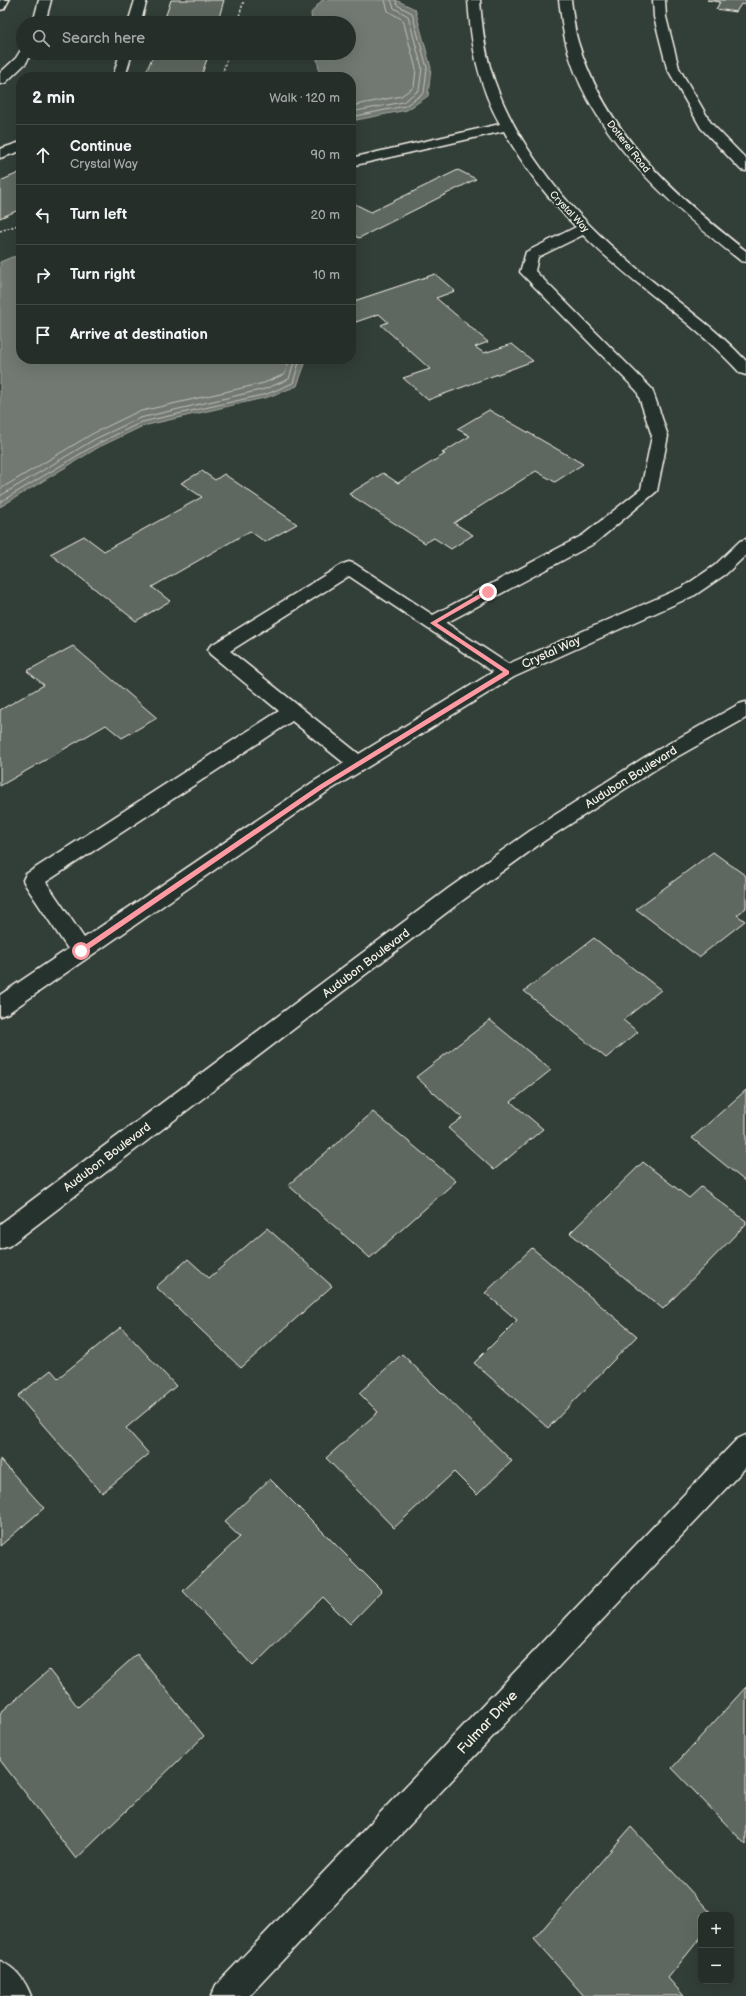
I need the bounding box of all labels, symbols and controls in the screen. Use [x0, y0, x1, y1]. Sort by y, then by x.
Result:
search box [16, 16, 356, 60]
icon: search [30, 27, 52, 49]
text: Search here [62, 29, 145, 48]
text: 2 min [32, 88, 75, 108]
text: Walk · 120 m [269, 90, 340, 106]
street label: Dotterel Road [604, 118, 652, 175]
text: Continue [70, 137, 132, 156]
icon: ahead [32, 144, 54, 166]
text: 90 m [311, 147, 340, 163]
text: Crystal Way [70, 156, 138, 172]
street label: Crystal Way [547, 188, 592, 235]
icon: left [32, 204, 54, 226]
text: Turn left [70, 205, 127, 224]
text: 20 m [310, 207, 340, 223]
icon: right [32, 264, 54, 286]
text: Turn right [70, 265, 135, 284]
text: 10 m [313, 267, 340, 283]
icon: arrive [32, 324, 54, 346]
text: Arrive at destination [70, 325, 208, 344]
route end [479, 583, 497, 601]
street label: Crystal Way [519, 633, 583, 672]
street label: Audubon Boulevard [582, 743, 680, 812]
street label: Audubon Boulevard [320, 926, 413, 1001]
route start [72, 942, 90, 960]
street label: Audubon Boulevard [61, 1120, 154, 1195]
street label: Fulmar Drive [454, 1687, 521, 1758]
map controls [698, 1912, 734, 1984]
button: + [698, 1912, 734, 1948]
button: − [698, 1948, 734, 1984]

